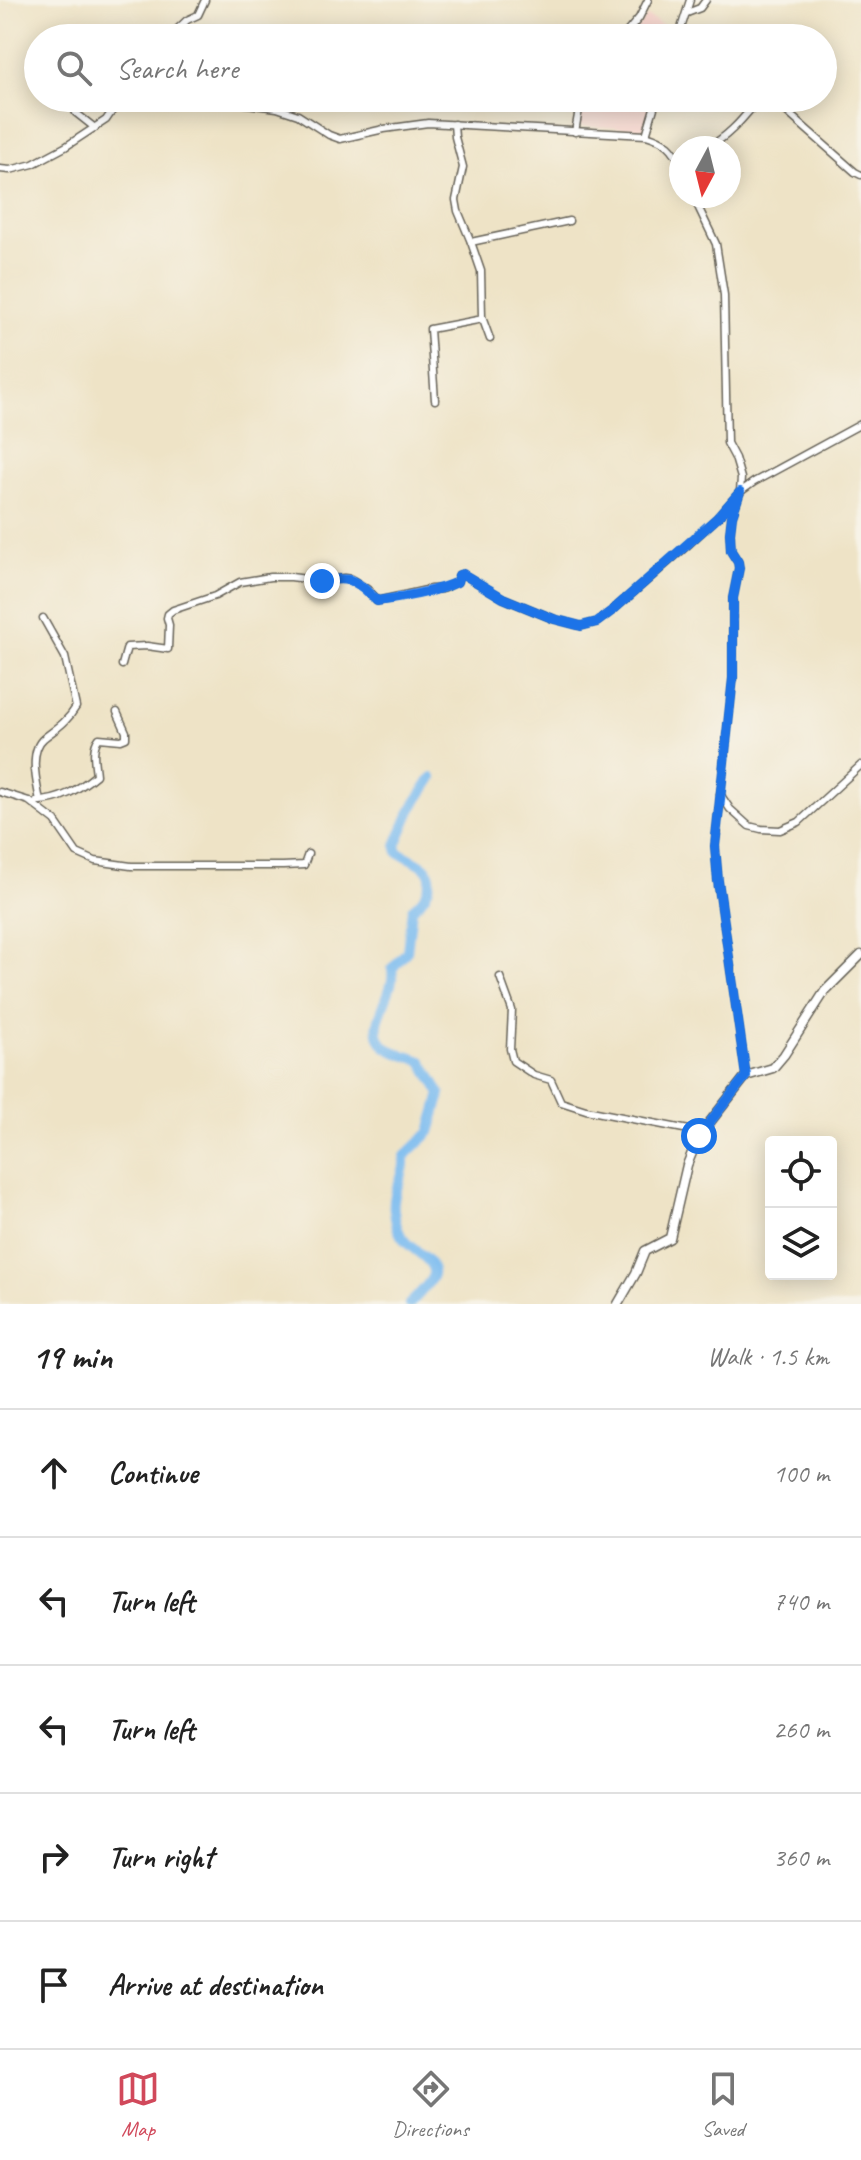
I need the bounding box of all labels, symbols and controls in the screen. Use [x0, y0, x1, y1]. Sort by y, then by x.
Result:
search box [24, 24, 837, 112]
icon: search [52, 46, 96, 90]
text: Search here [116, 49, 238, 87]
north arrow [669, 136, 741, 208]
route end [304, 563, 340, 599]
route start [681, 1118, 717, 1154]
map controls [765, 1136, 837, 1280]
button: locate [765, 1136, 837, 1208]
button: layers [765, 1208, 837, 1280]
text: 19 min [32, 1335, 112, 1378]
text: Walk · 1.5 km [707, 1340, 829, 1373]
icon: ahead [32, 1451, 76, 1495]
text: Continue [108, 1454, 198, 1492]
text: 100 m [773, 1457, 829, 1490]
icon: left [32, 1579, 76, 1623]
text: Turn left [108, 1582, 195, 1620]
text: 740 m [773, 1585, 829, 1618]
icon: left [32, 1707, 76, 1751]
text: Turn left [108, 1710, 195, 1748]
text: 260 m [773, 1713, 829, 1746]
icon: right [32, 1835, 76, 1879]
text: Turn right [108, 1838, 213, 1876]
text: 360 m [773, 1841, 829, 1874]
icon: arrive [32, 1963, 76, 2007]
text: Arrive at destination [108, 1966, 323, 2004]
tab: Map [116, 2067, 160, 2143]
tab: Directions [392, 2067, 469, 2143]
tab: Saved [701, 2067, 745, 2143]

